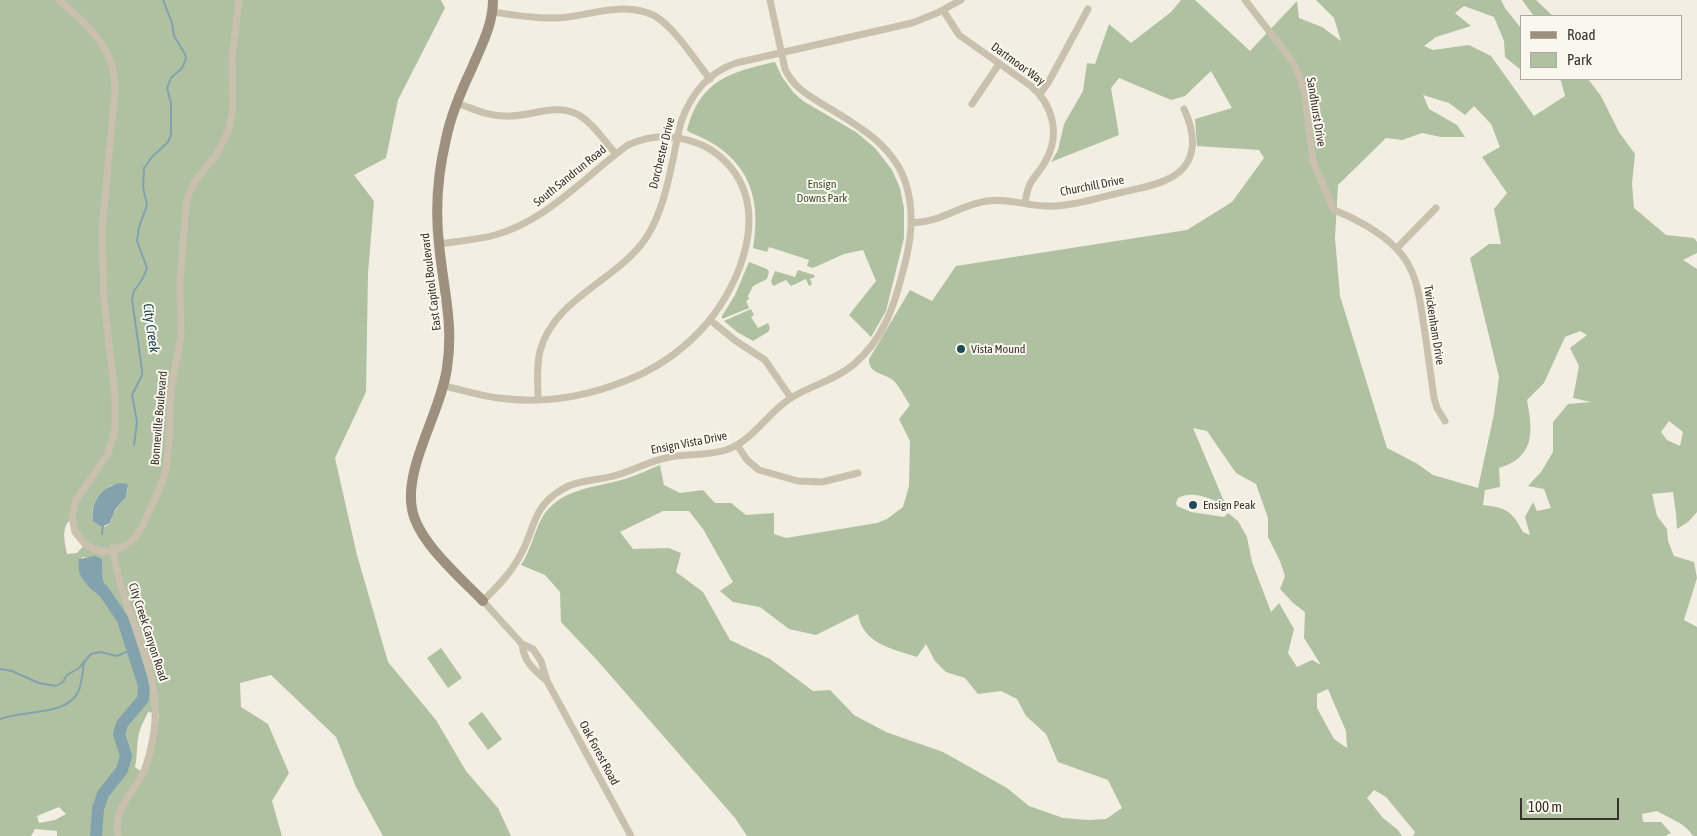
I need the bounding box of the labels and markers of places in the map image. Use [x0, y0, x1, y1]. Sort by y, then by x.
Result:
place label: Vista Mound [971, 342, 1026, 356]
marker: Vista Mound [955, 343, 967, 355]
place label: Ensign Peak [1203, 498, 1256, 512]
marker: Ensign Peak [1187, 499, 1199, 511]

